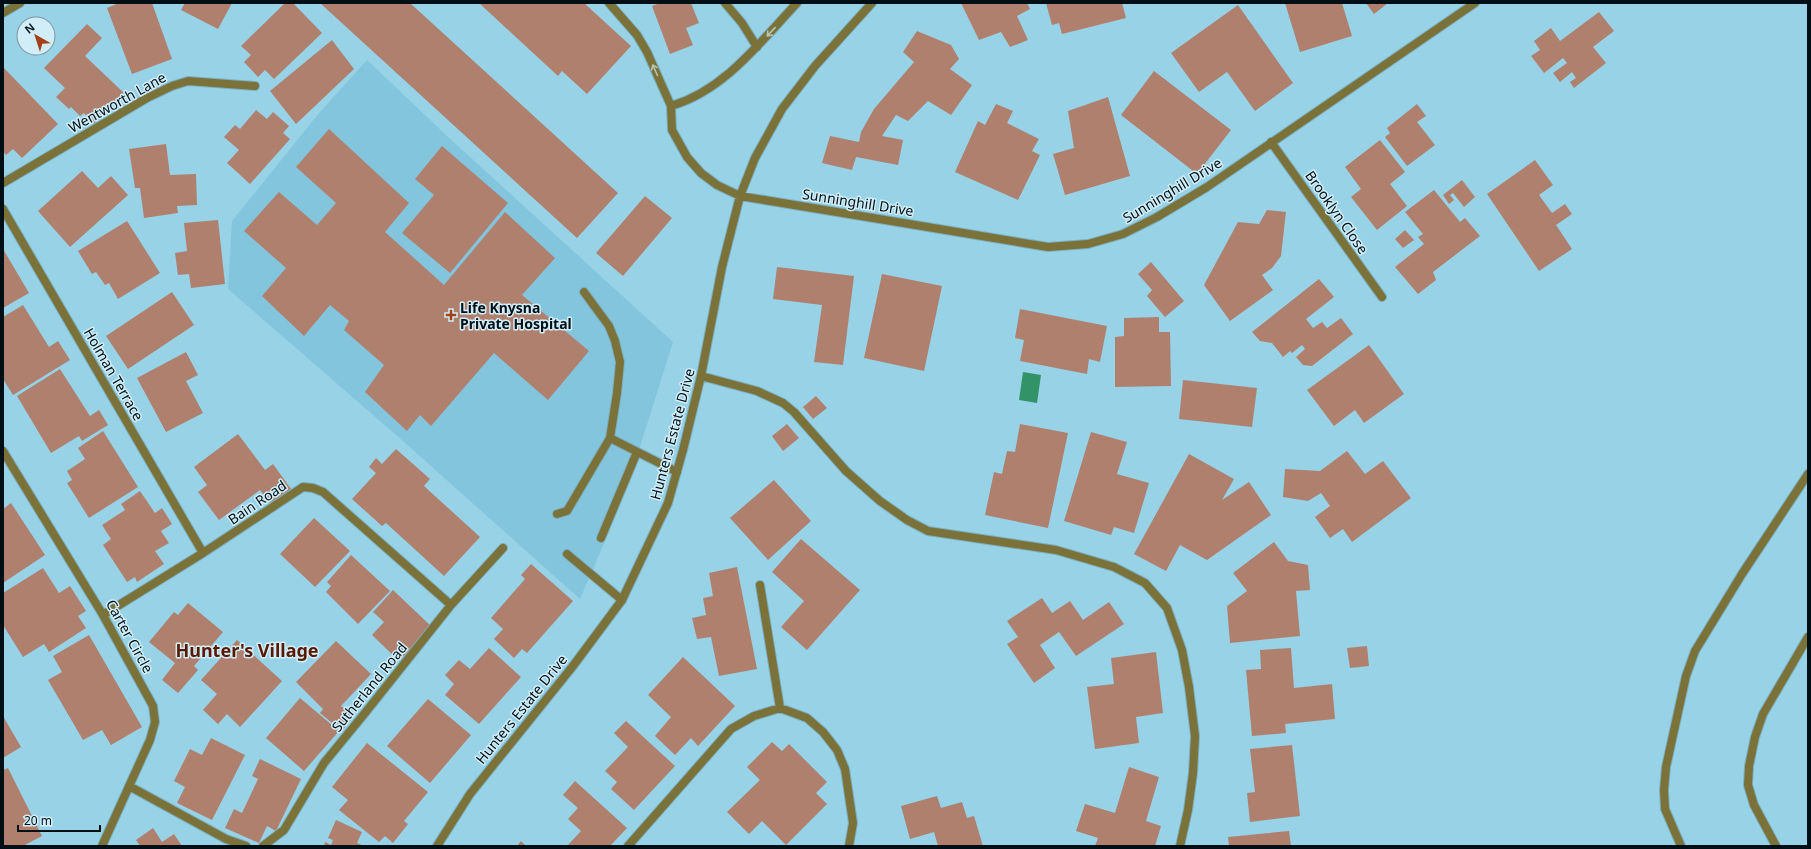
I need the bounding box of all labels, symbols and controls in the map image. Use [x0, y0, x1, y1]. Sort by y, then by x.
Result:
north arrow [16, 16, 56, 56]
text: N [21, 19, 38, 36]
one-way arrow [767, 26, 776, 36]
one-way arrow [651, 64, 659, 76]
street label: Wentworth Lane [65, 67, 169, 137]
street label: Sunninghill Drive [1119, 153, 1225, 227]
street label: Brooklyn Close [1301, 167, 1373, 258]
street label: Sunninghill Drive [801, 184, 915, 220]
place label: Life Knysna Private Hospital [460, 298, 572, 333]
marker: Life Knysna Private Hospital [445, 309, 457, 321]
street label: Holman Terrace [80, 324, 148, 424]
street label: Hunters Estate Drive [645, 366, 699, 502]
street label: Bain Road [224, 476, 290, 528]
street label: Carter Circle [102, 596, 158, 676]
district label: Hunter's Village [175, 638, 319, 662]
street label: Sutherland Road [327, 638, 411, 736]
street label: Hunters Estate Drive [471, 650, 571, 768]
scale bar [18, 807, 100, 833]
text: 20 m [24, 812, 52, 829]

